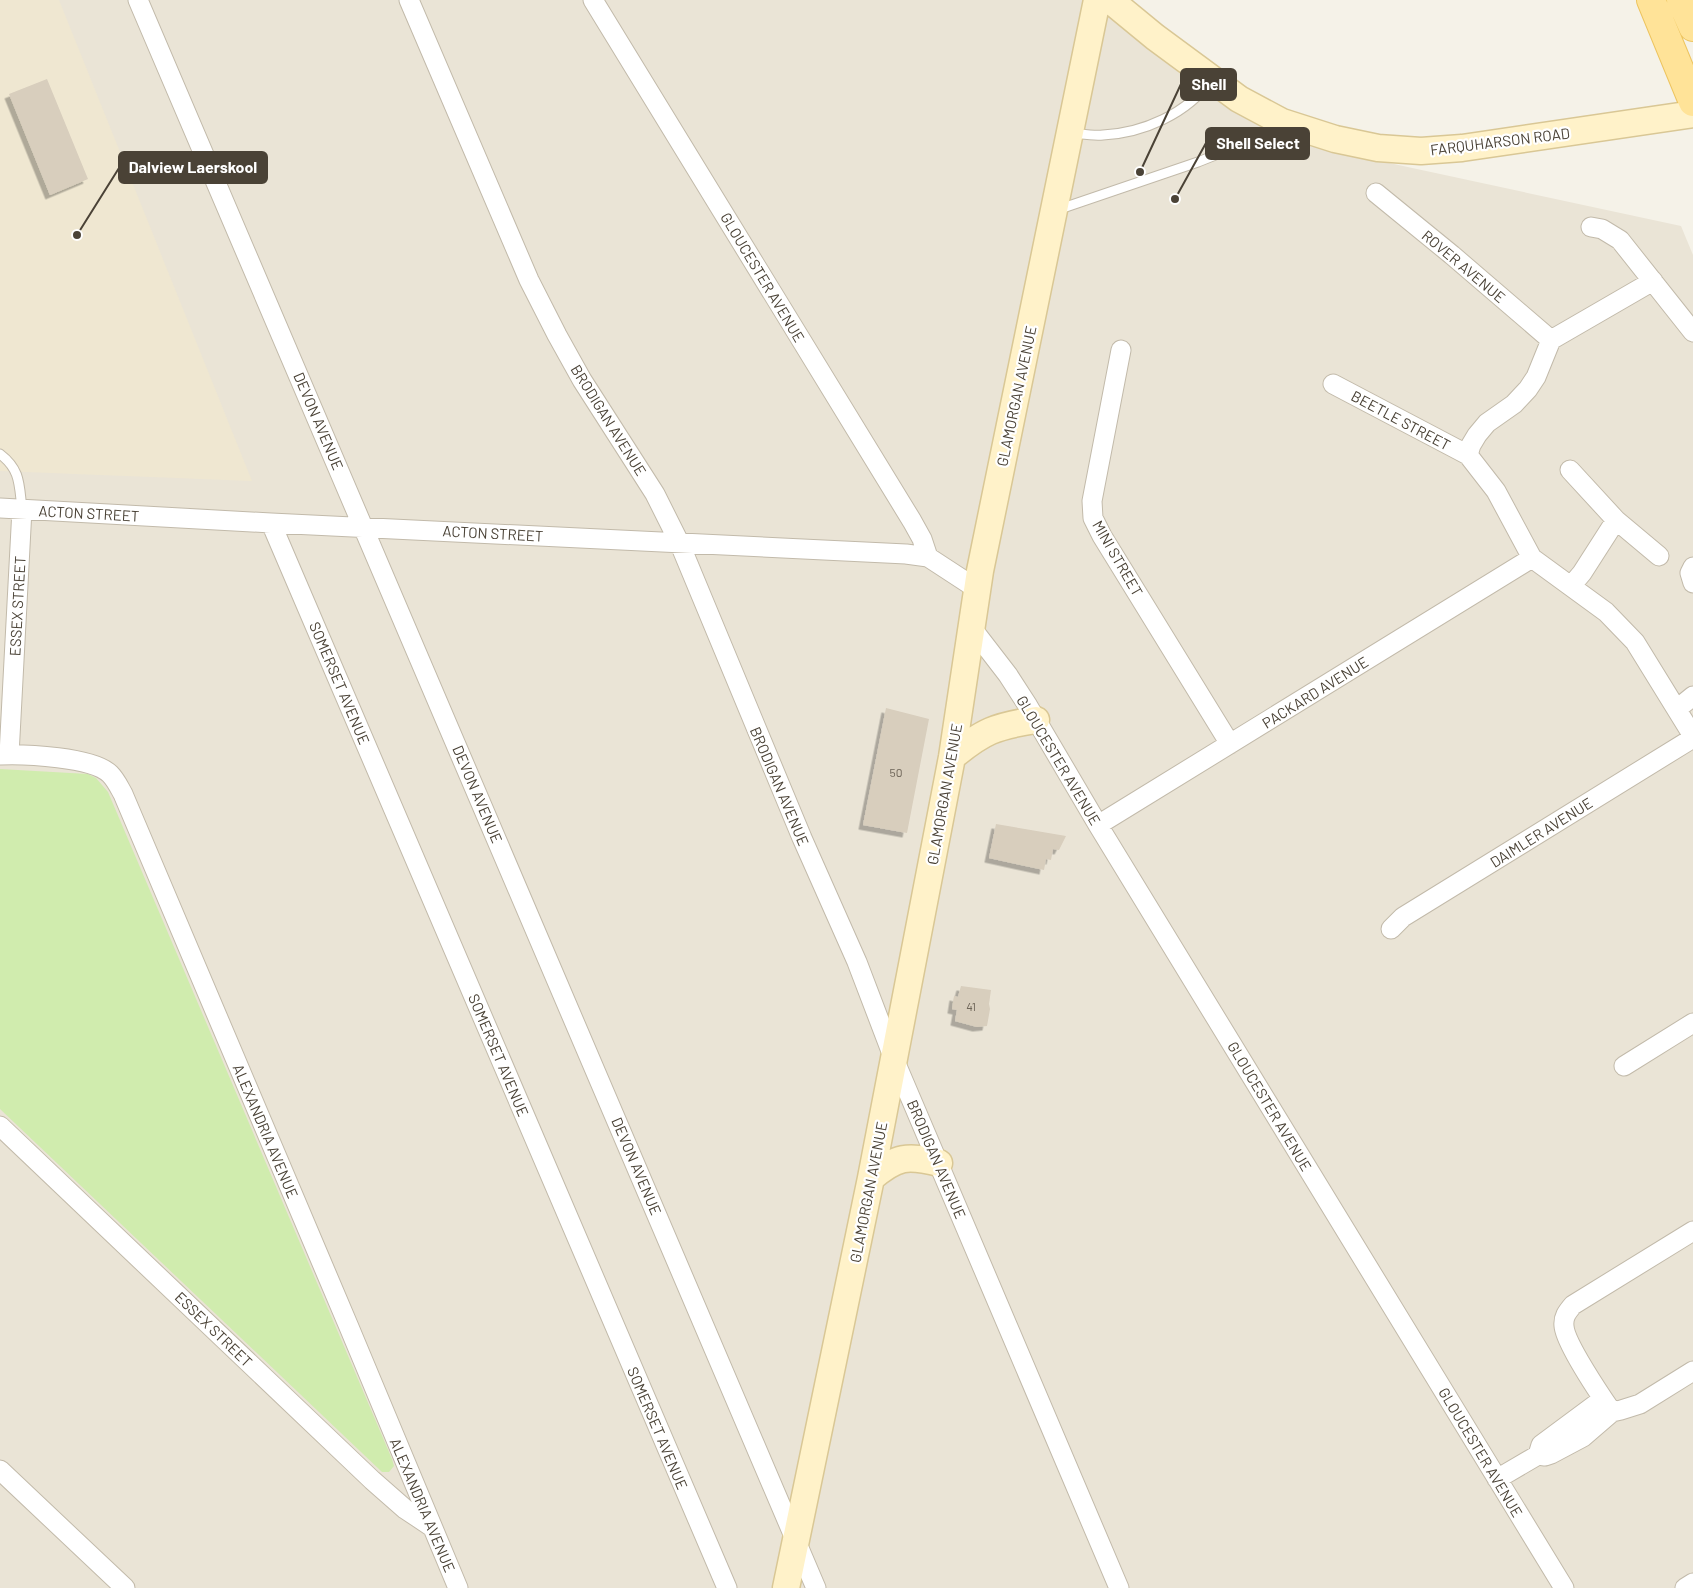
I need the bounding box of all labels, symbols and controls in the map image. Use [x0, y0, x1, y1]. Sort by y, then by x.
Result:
callout: Shell [1181, 69, 1236, 100]
text: Shell [1192, 74, 1226, 93]
street label: FARQUHARSON ROAD [1429, 123, 1571, 159]
callout: Shell Select [1206, 128, 1309, 159]
text: Shell Select [1216, 133, 1300, 152]
callout: Dalview Laerskool [119, 152, 267, 183]
text: Dalview Laerskool [129, 157, 257, 176]
street label: GLOUCESTER AVENUE [717, 209, 809, 345]
street label: ROVER AVENUE [1419, 226, 1509, 306]
street label: GLAMORGAN AVENUE [992, 324, 1040, 468]
street label: BRODIGAN AVENUE [568, 361, 650, 479]
street label: DEVON AVENUE [290, 369, 348, 473]
street label: BEETLE STREET [1348, 386, 1454, 454]
street label: ACTON STREET [38, 501, 140, 525]
street label: MINI STREET [1089, 517, 1147, 599]
street label: ACTON STREET [442, 521, 544, 545]
street label: ESSEX STREET [5, 555, 29, 657]
street label: SOMERSET AVENUE [306, 619, 374, 747]
street label: PACKARD AVENUE [1259, 652, 1371, 732]
street label: GLOUCESTER AVENUE [1013, 692, 1105, 828]
street label: GLAMORGAN AVENUE [923, 722, 965, 866]
street label: BRODIGAN AVENUE [747, 724, 813, 848]
street label: DEVON AVENUE [449, 742, 507, 846]
house number: 50 [890, 765, 902, 779]
street label: DAIMLER AVENUE [1486, 793, 1596, 871]
street label: SOMERSET AVENUE [465, 991, 533, 1119]
house number: 41 [966, 999, 976, 1013]
street label: GLOUCESTER AVENUE [1224, 1038, 1316, 1174]
street label: ALEXANDRIA AVENUE [230, 1061, 302, 1201]
street label: BRODIGAN AVENUE [904, 1097, 970, 1221]
street label: DEVON AVENUE [608, 1114, 666, 1218]
street label: GLAMORGAN AVENUE [846, 1120, 890, 1264]
street label: ESSEX STREET [172, 1288, 256, 1370]
street label: SOMERSET AVENUE [624, 1364, 692, 1492]
street label: GLOUCESTER AVENUE [1435, 1384, 1527, 1520]
street label: ALEXANDRIA AVENUE [387, 1435, 459, 1575]

